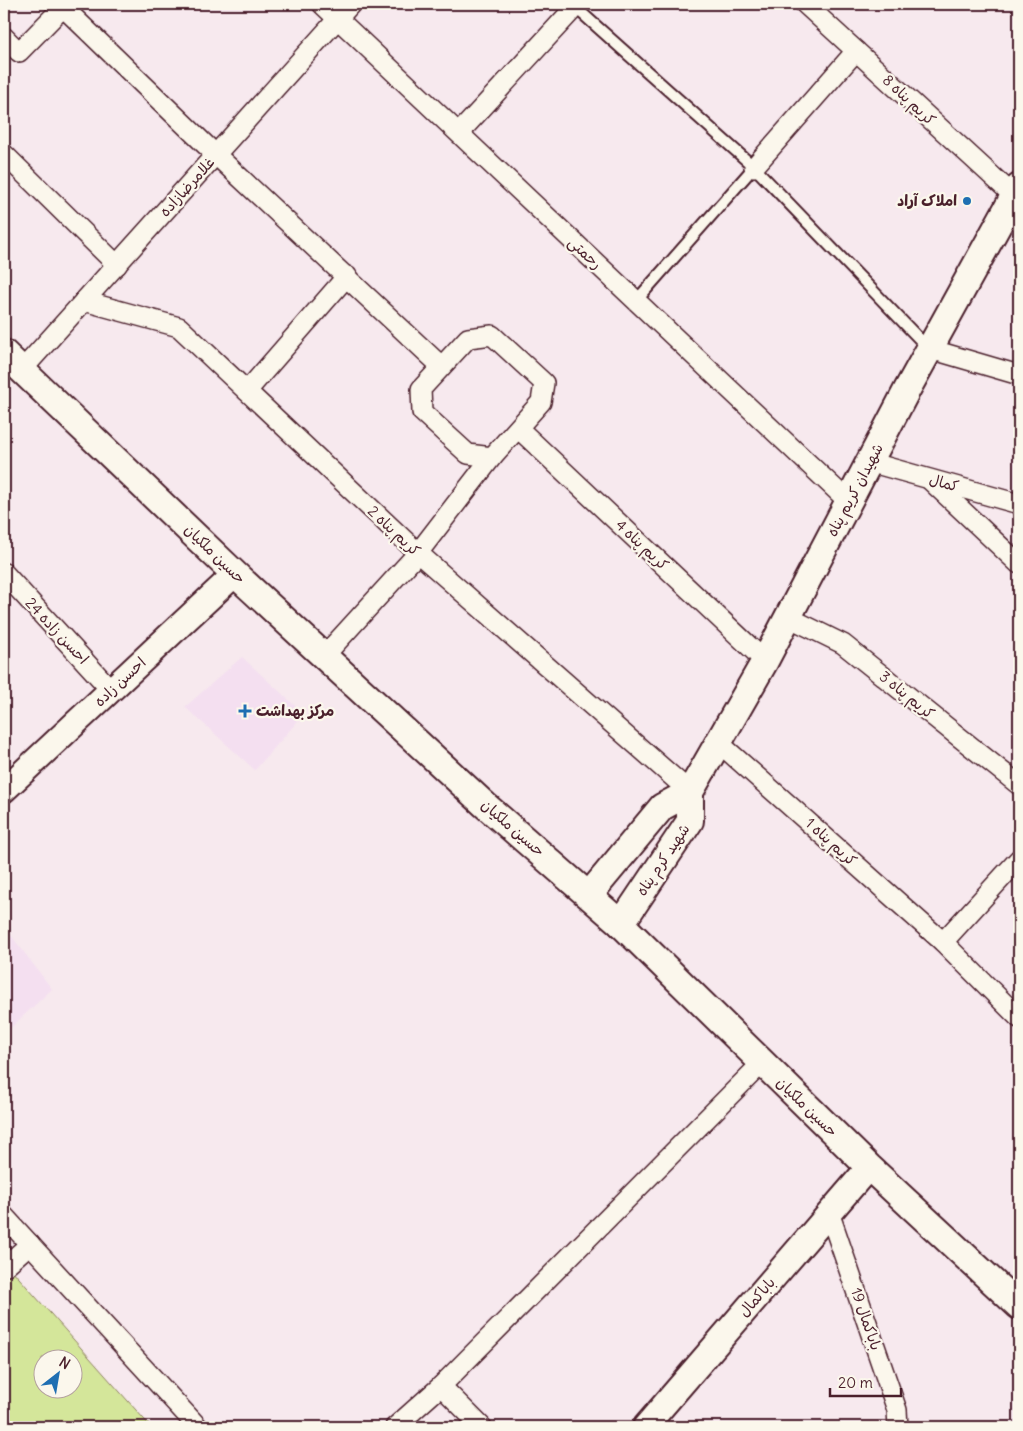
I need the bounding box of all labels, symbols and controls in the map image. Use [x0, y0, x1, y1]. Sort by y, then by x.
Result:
street label: کریم پناه 8 [877, 70, 940, 131]
street label: غلامرضازاده [155, 153, 218, 221]
place label: املاک آراد [897, 191, 957, 210]
marker: املاک آراد [961, 195, 973, 207]
street label: رحمتی [564, 232, 606, 274]
street label: شهیدان کریم پناه [822, 440, 890, 541]
street label: کمال [927, 469, 961, 496]
street label: کریم پناه 2 [362, 501, 425, 562]
street label: کریم پناه 4 [610, 515, 673, 576]
street label: حسین ملکیان [181, 520, 250, 587]
street label: احسن زاده 24 [22, 593, 93, 668]
street label: احسن زاده [90, 653, 150, 710]
street label: کریم پناه 3 [874, 667, 939, 725]
place label: مرکز بهداشت [256, 701, 334, 720]
marker: مرکز بهداشت [238, 704, 252, 718]
street label: حسین ملکیان [478, 795, 549, 860]
street label: کریم پناه 1 [800, 813, 861, 872]
street label: شهید کرم پناه [632, 820, 696, 901]
street label: حسین ملکیان [773, 1073, 842, 1140]
street label: باباکمال [734, 1273, 779, 1321]
street label: باباکمال 19 [847, 1285, 886, 1353]
north arrow [32, 1348, 82, 1398]
text: N [56, 1353, 73, 1373]
scale bar [830, 1366, 902, 1398]
text: 20 m [838, 1373, 873, 1392]

